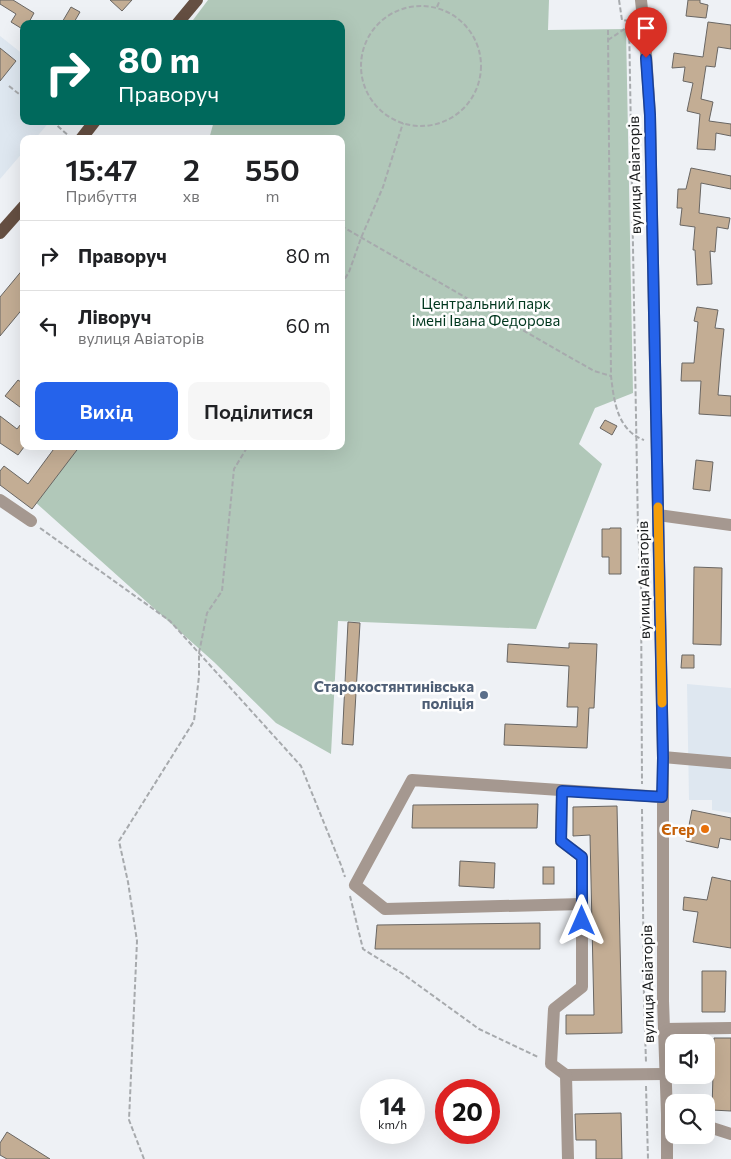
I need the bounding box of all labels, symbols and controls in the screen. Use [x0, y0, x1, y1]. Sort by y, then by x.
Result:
pin [625, 7, 667, 58]
icon: arrive [632, 14, 660, 42]
text: 80 m [118, 37, 200, 80]
icon: right [35, 40, 100, 105]
text: Праворуч [118, 80, 219, 107]
street label: вулиця Авіаторів [624, 116, 644, 234]
text: 15:47 [65, 150, 138, 187]
text: 2 [183, 150, 200, 187]
text: 550 [245, 150, 300, 187]
text: Прибуття [66, 186, 137, 205]
text: хв [183, 186, 200, 205]
text: m [265, 186, 279, 205]
icon: right [35, 242, 63, 270]
text: Праворуч [78, 244, 167, 267]
text: 80 m [286, 244, 330, 267]
park label: Центральний парк імені Івана Федорова [412, 294, 560, 329]
text: Ліворуч [78, 305, 151, 328]
icon: left [35, 312, 63, 340]
text: 60 m [286, 314, 330, 337]
text: вулиця Авіаторів [78, 328, 204, 347]
button: Вихід [35, 382, 178, 440]
button: Поділитися [188, 382, 330, 440]
street label: вулиця Авіаторів [633, 521, 653, 639]
place label: Старокостянтинівська поліція [314, 677, 474, 712]
marker: Старокостянтинівська поліція [478, 689, 490, 701]
place label: Єгер [661, 820, 695, 838]
marker: Єгер [699, 823, 711, 835]
position arrow [555, 894, 607, 946]
street label: вулиця Авіаторів [637, 925, 657, 1043]
map controls [665, 1034, 715, 1144]
button: sound [665, 1034, 715, 1084]
speed limit sign: 20 [435, 1079, 500, 1144]
text: 14 [379, 1090, 406, 1120]
button: search [665, 1094, 715, 1144]
text: km/h [378, 1117, 407, 1131]

